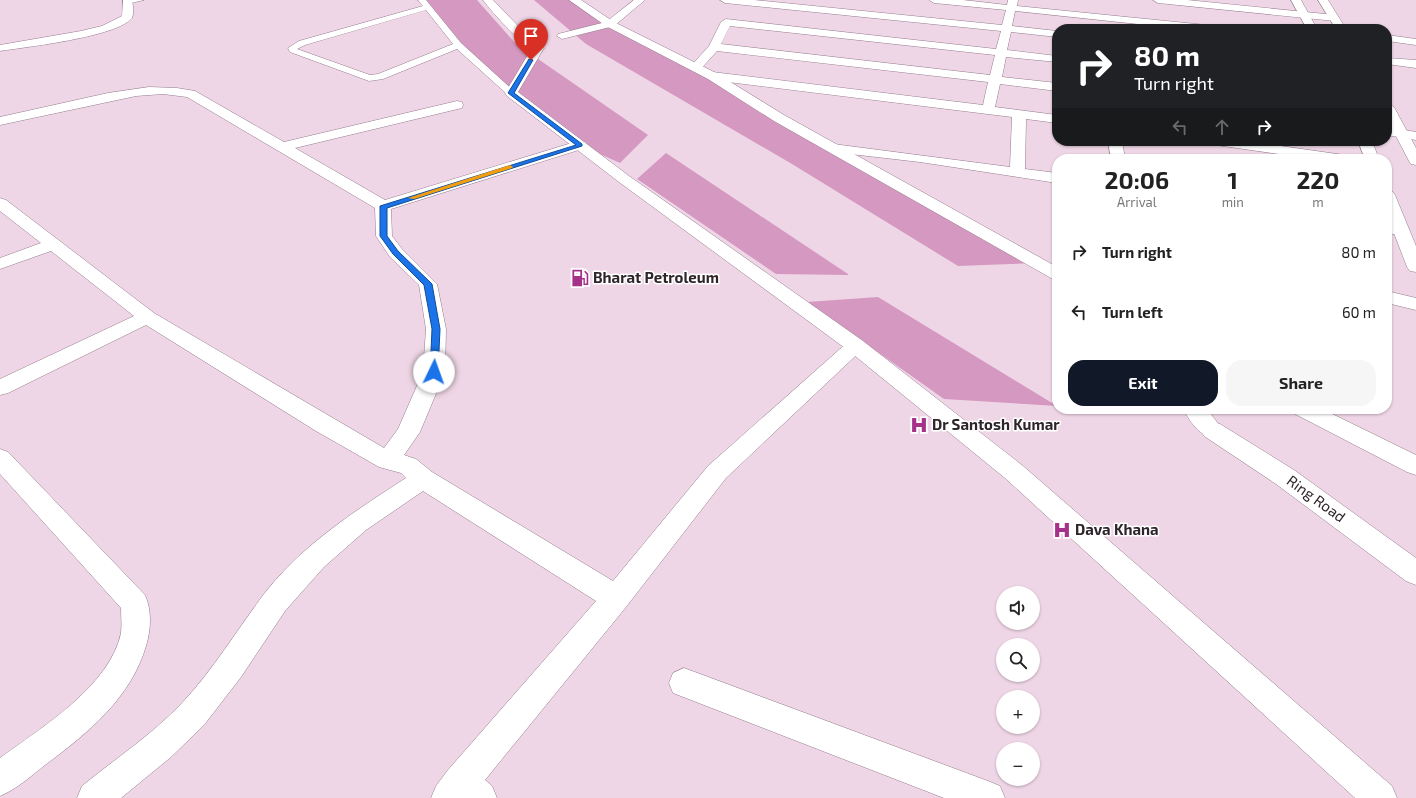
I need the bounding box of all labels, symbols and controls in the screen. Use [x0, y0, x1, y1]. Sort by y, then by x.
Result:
pin [514, 19, 548, 60]
icon: arrive [520, 25, 542, 47]
text: 80 m [1134, 38, 1200, 72]
icon: right [1068, 40, 1120, 92]
text: Turn right [1134, 72, 1214, 94]
icon: left [1169, 116, 1191, 138]
icon: ahead [1211, 116, 1233, 138]
icon: right [1253, 116, 1275, 138]
text: 20:06 [1105, 165, 1169, 194]
text: 1 [1228, 165, 1238, 194]
text: 220 [1296, 165, 1339, 194]
text: Arrival [1117, 194, 1157, 210]
text: min [1222, 194, 1244, 210]
text: m [1312, 194, 1324, 210]
icon: right [1068, 241, 1090, 263]
text: Turn right [1102, 243, 1172, 261]
text: 80 m [1341, 243, 1376, 261]
fuel station icon: Bharat Petroleum [570, 268, 590, 288]
place label: Bharat Petroleum [593, 268, 719, 286]
icon: left [1068, 301, 1090, 323]
text: Turn left [1102, 303, 1163, 321]
text: 60 m [1342, 303, 1376, 321]
position arrow [413, 351, 455, 393]
button: Exit [1068, 360, 1218, 406]
button: Share [1226, 360, 1376, 406]
hospital icon: Dr Santosh Kumar [909, 415, 929, 435]
place label: Dr Santosh Kumar [932, 415, 1060, 433]
street label: Ring Road [1284, 471, 1349, 525]
hospital icon: Dava Khana [1052, 520, 1072, 540]
place label: Dava Khana [1075, 520, 1159, 538]
map controls [996, 586, 1040, 786]
button: sound [996, 586, 1040, 630]
button: search [996, 638, 1040, 682]
button: + [996, 690, 1040, 734]
button: − [996, 742, 1040, 786]

